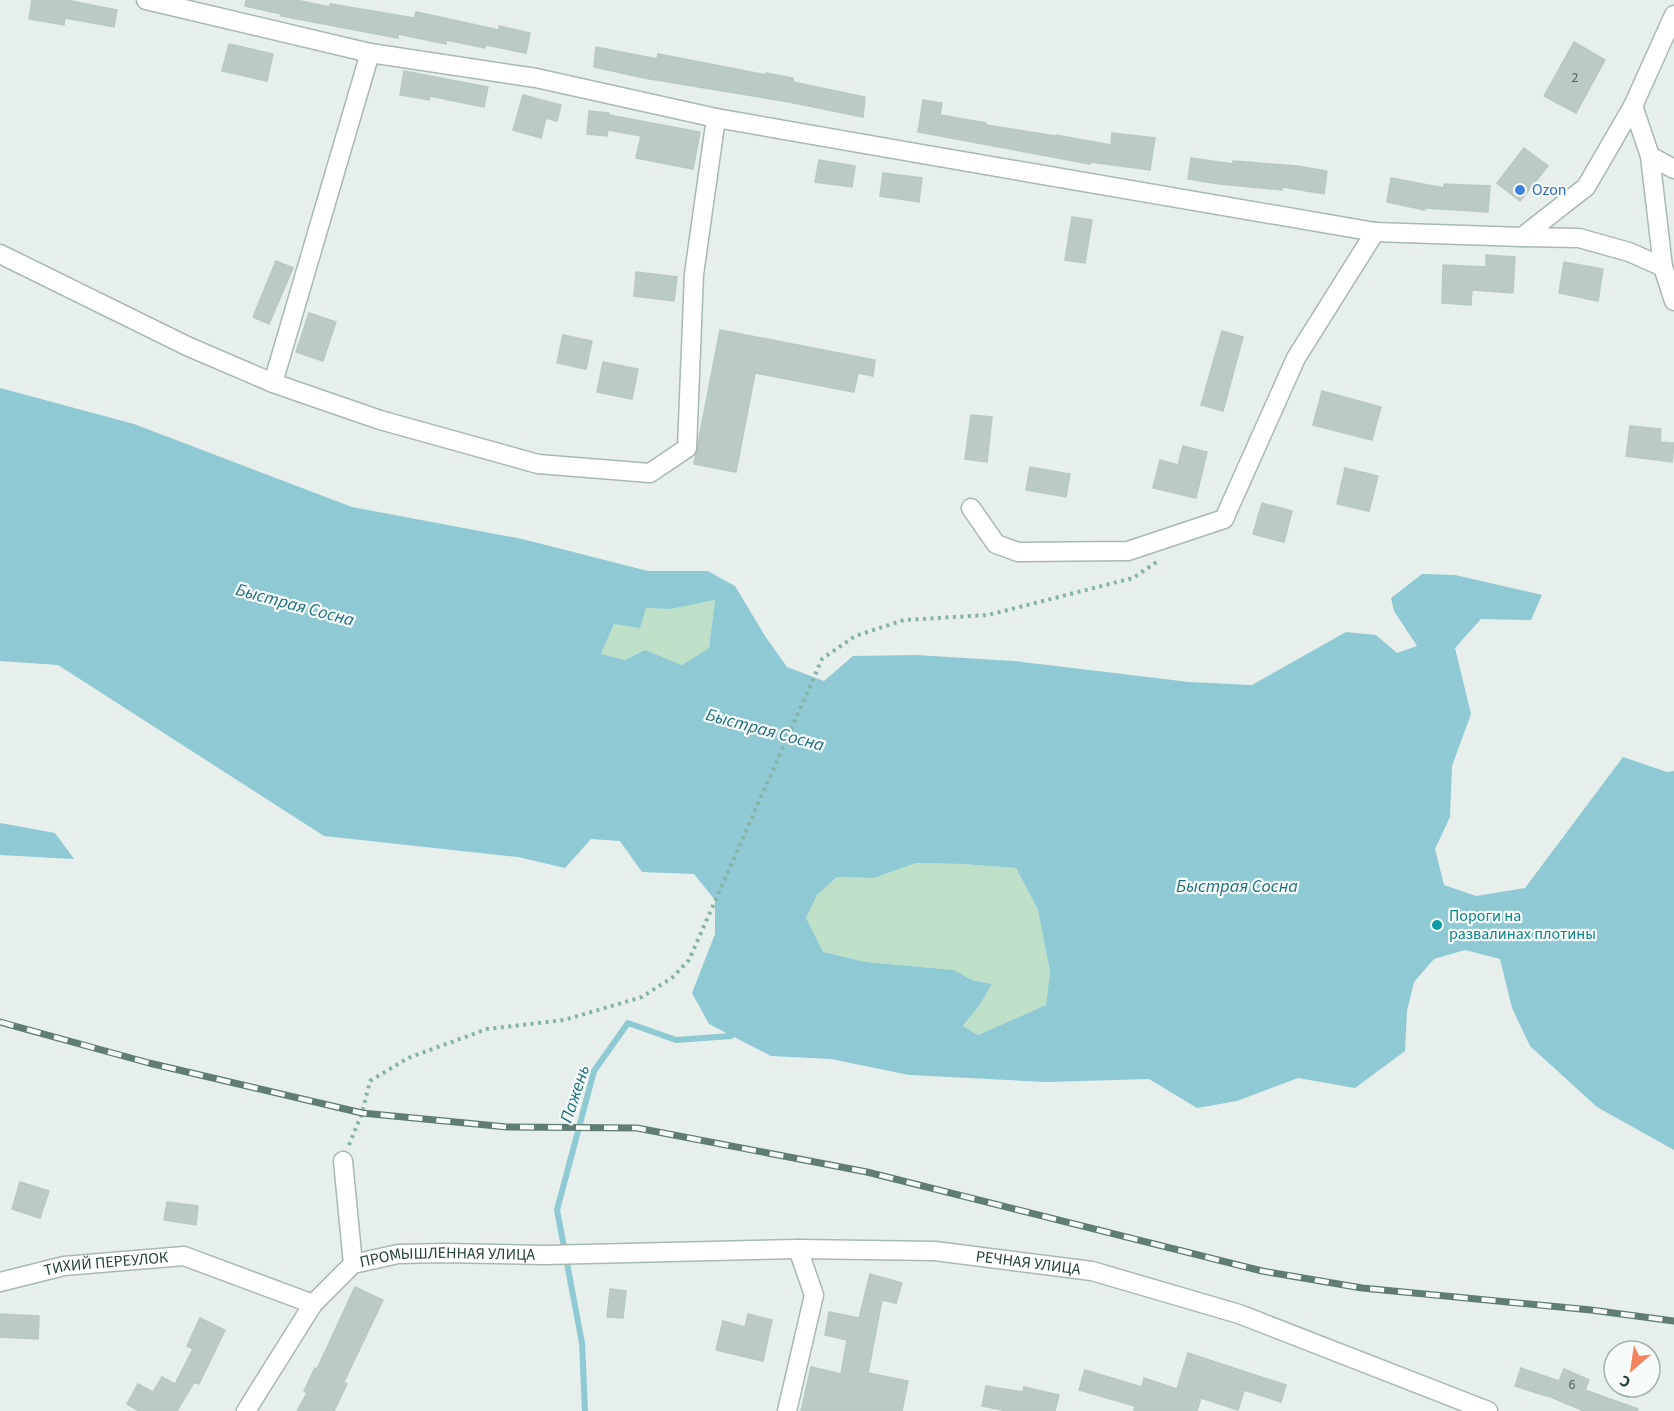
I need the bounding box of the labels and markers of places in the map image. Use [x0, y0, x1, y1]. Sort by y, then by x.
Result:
place label: Ozon [1532, 179, 1567, 201]
marker: Ozon [1513, 183, 1527, 197]
place label: Пороги на развалинах плотины [1449, 905, 1596, 945]
marker: Пороги на развалинах плотины [1430, 918, 1444, 932]

